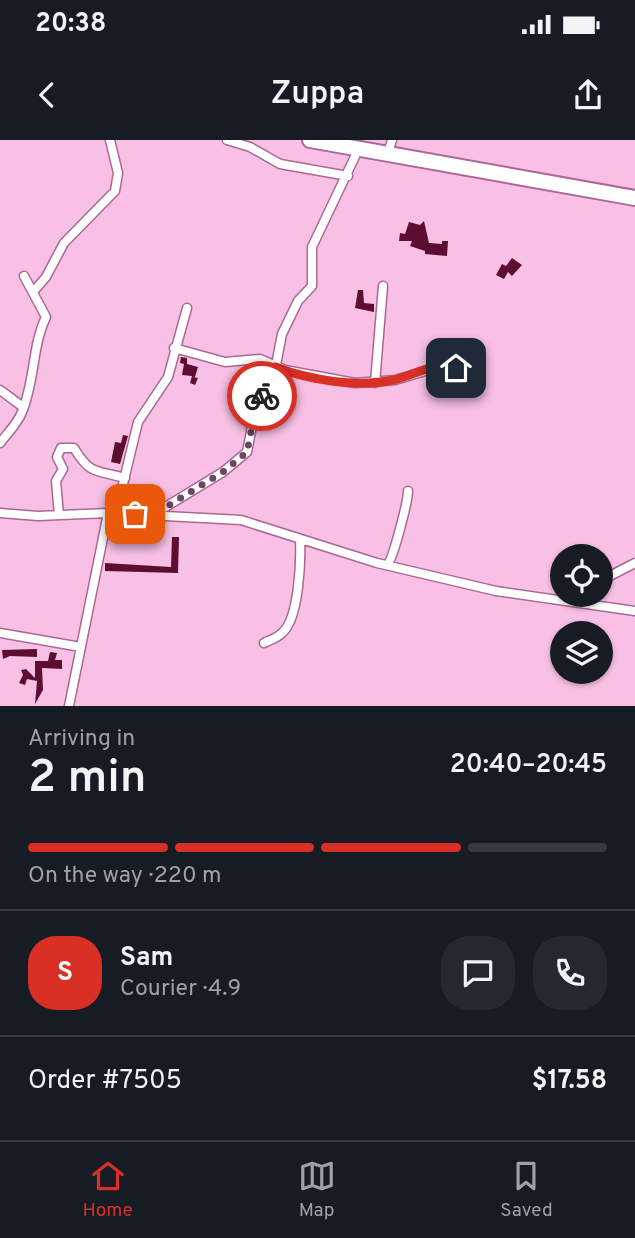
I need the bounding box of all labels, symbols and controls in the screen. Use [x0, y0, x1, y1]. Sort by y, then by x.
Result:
text: 20:38 [35, 8, 106, 41]
text: Zuppa [271, 75, 364, 115]
icon: back [28, 76, 66, 114]
icon: share [569, 76, 607, 114]
pin [426, 338, 486, 398]
icon: home [437, 349, 475, 387]
courier [227, 361, 297, 431]
icon: bike [243, 377, 281, 415]
pin [105, 484, 165, 544]
icon: bag [116, 495, 154, 533]
map controls [550, 544, 613, 684]
button: locate [550, 544, 613, 607]
button: layers [550, 621, 613, 684]
text: Arriving in [28, 725, 135, 754]
text: 20:40–20:45 [450, 749, 607, 782]
text: 2 min [28, 750, 147, 809]
text: On the way · 220 m [28, 862, 222, 891]
button: chat [441, 936, 515, 1010]
button: phone [533, 936, 607, 1010]
text: Sam [120, 942, 173, 975]
text: S [57, 957, 73, 990]
text: Courier · 4.9 [120, 975, 241, 1004]
text: Order #7505 [28, 1065, 182, 1098]
text: $17.58 [532, 1065, 607, 1098]
tab: Home [82, 1157, 133, 1223]
tab: Map [298, 1157, 336, 1223]
tab: Saved [500, 1157, 553, 1223]

